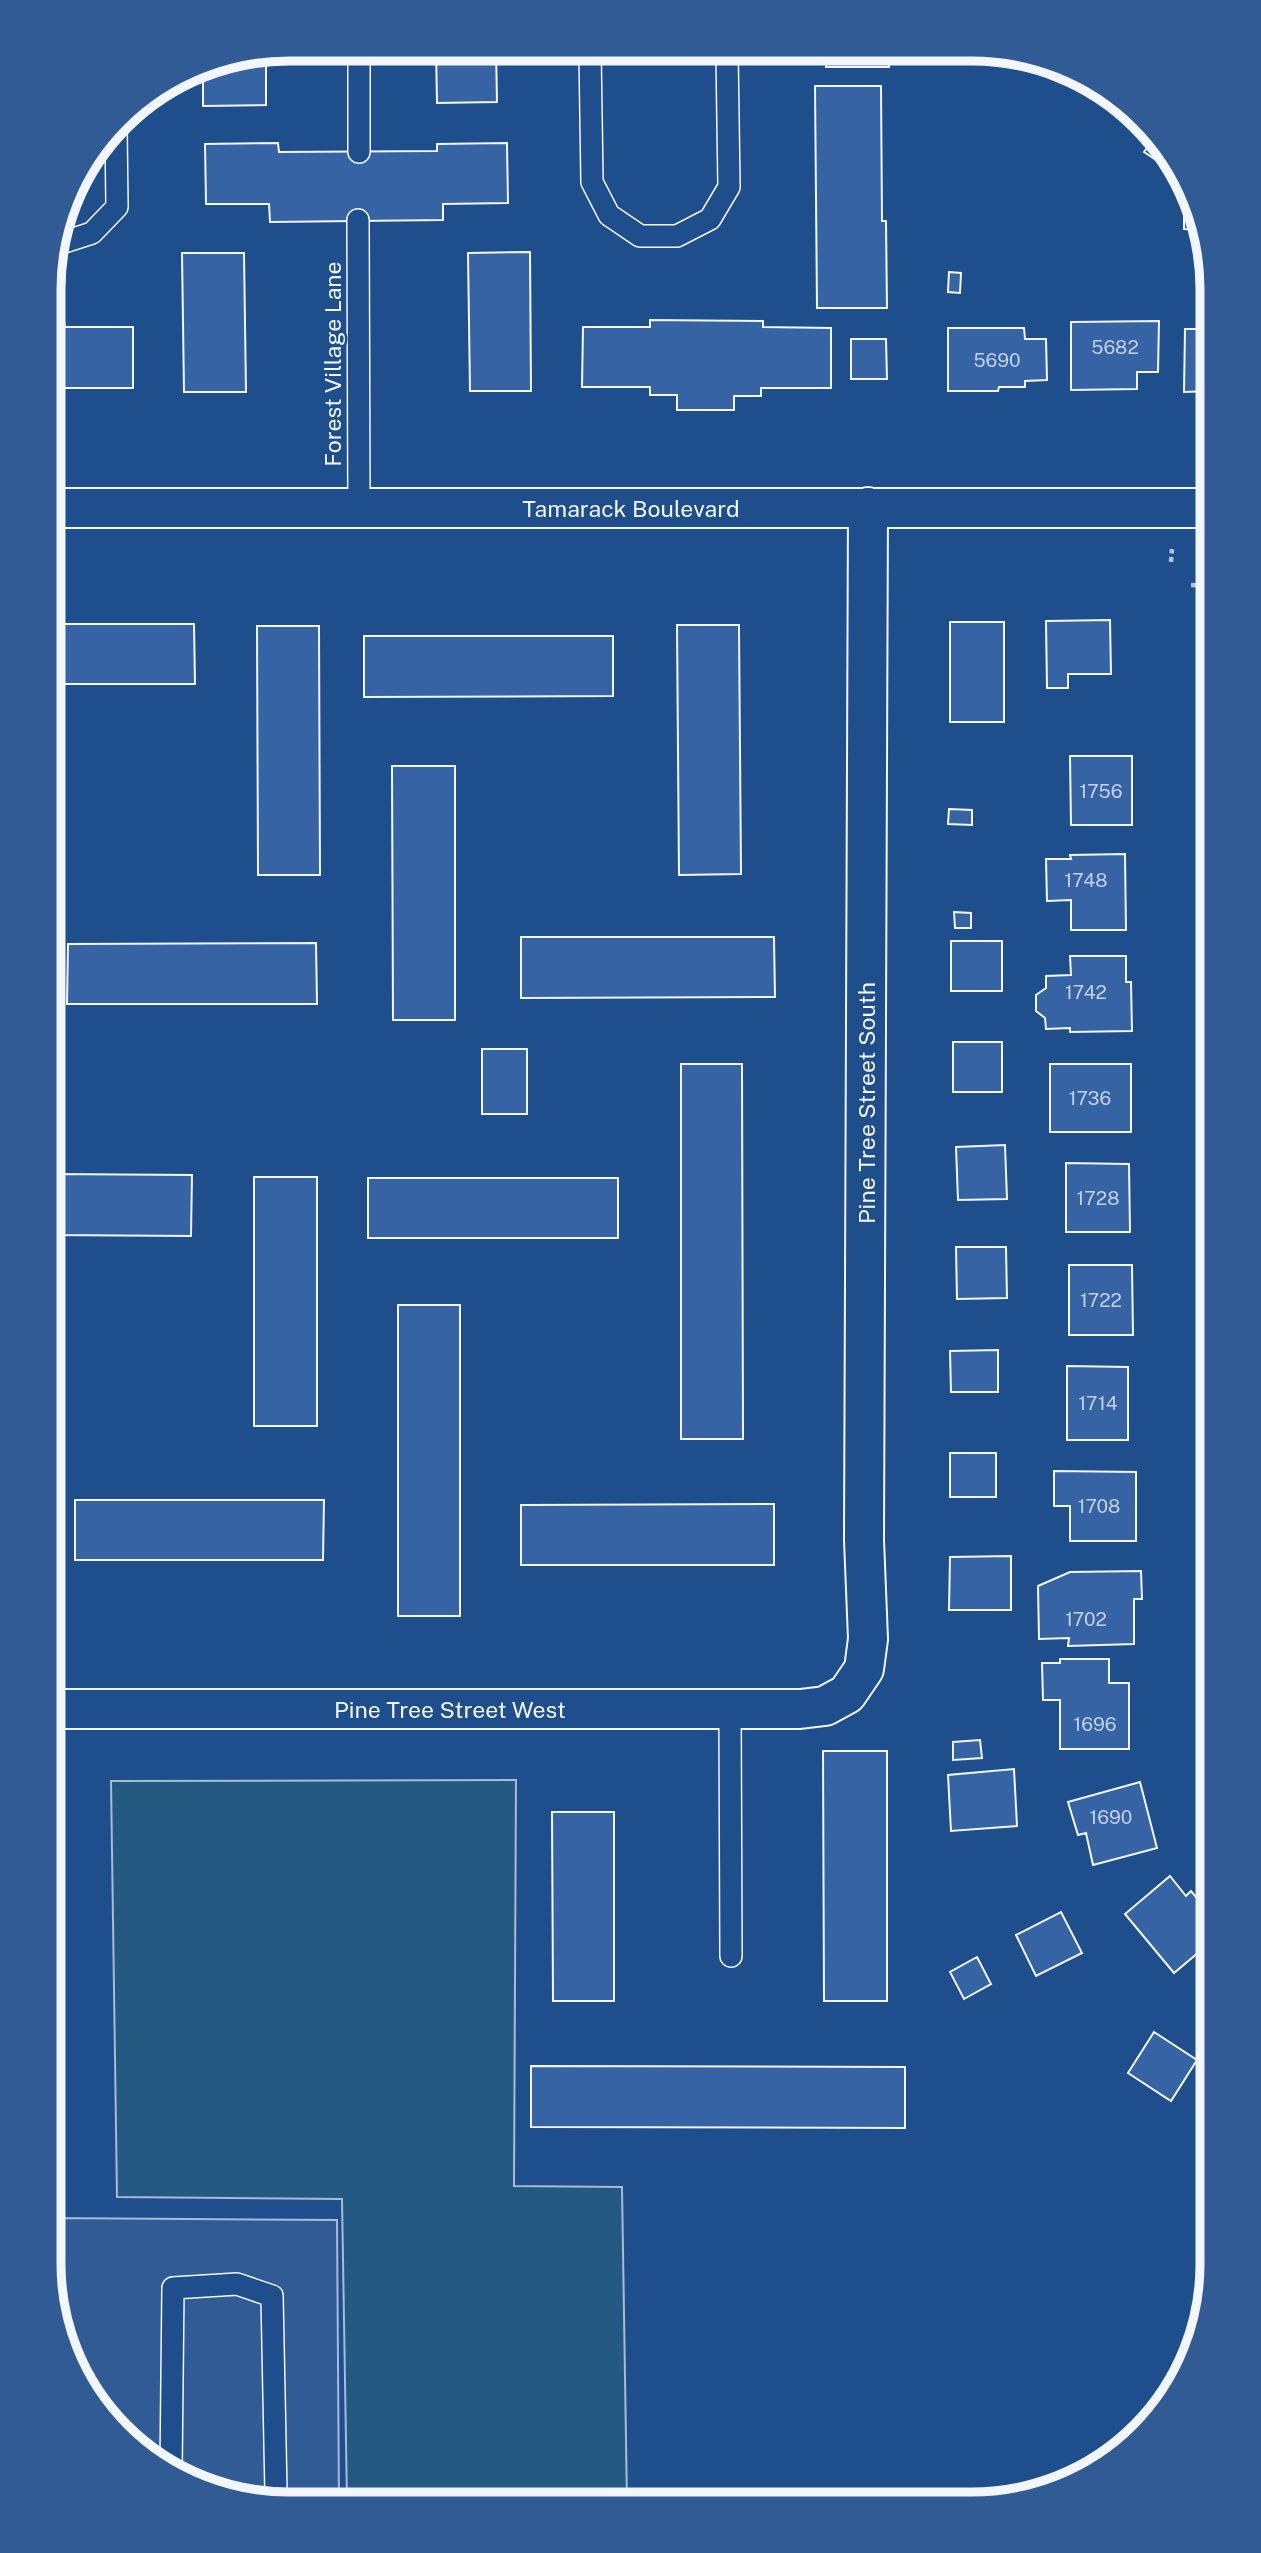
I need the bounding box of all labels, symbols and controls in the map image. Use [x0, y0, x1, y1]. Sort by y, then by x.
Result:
street label: Forest Village Lane [319, 261, 346, 467]
house number: 5682 [1091, 336, 1139, 358]
house number: 5690 [973, 349, 1021, 371]
street label: Tamarack Boulevard [522, 495, 740, 522]
house number: 1756 [1079, 780, 1123, 802]
house number: 1748 [1065, 869, 1107, 891]
house number: 1742 [1065, 981, 1107, 1003]
street label: Pine Tree Street South [853, 982, 880, 1224]
house number: 1736 [1069, 1087, 1111, 1109]
house number: 1728 [1077, 1187, 1119, 1209]
house number: 1722 [1080, 1289, 1122, 1311]
house number: 1714 [1078, 1392, 1118, 1414]
house number: 1708 [1078, 1495, 1120, 1517]
house number: 1702 [1065, 1608, 1107, 1630]
street label: Pine Tree Street West [334, 1696, 566, 1723]
house number: 1696 [1073, 1713, 1117, 1735]
house number: 1690 [1090, 1806, 1132, 1828]

